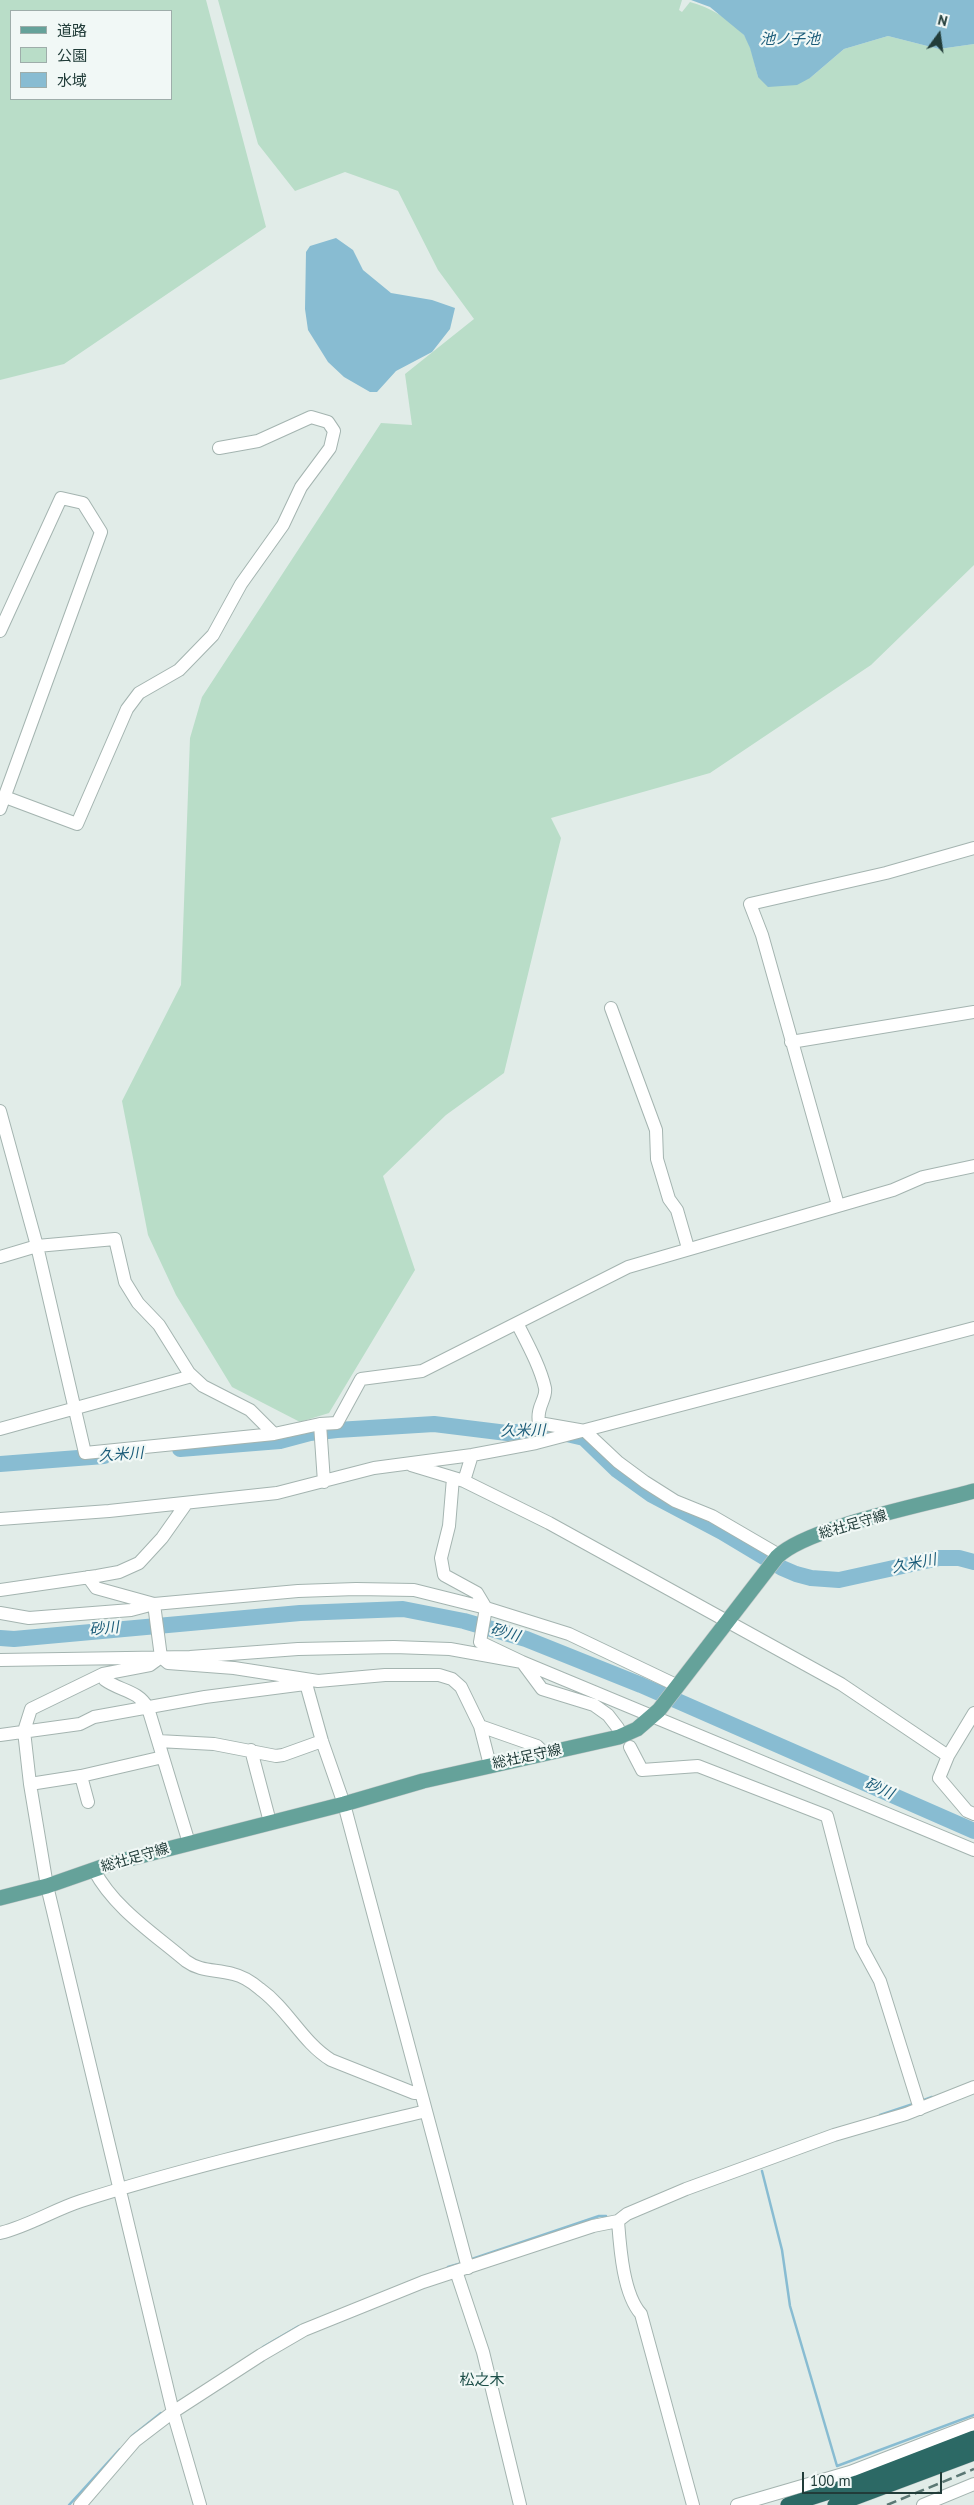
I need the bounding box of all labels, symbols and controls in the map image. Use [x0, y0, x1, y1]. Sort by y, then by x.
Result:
legend [10, 10, 172, 100]
north arrow [914, 10, 964, 60]
text: N [936, 11, 949, 30]
text: 道路 [57, 21, 87, 40]
water label: 池ノ子池 [760, 31, 820, 49]
text: 公園 [57, 46, 87, 65]
text: 水域 [57, 71, 87, 90]
water label: 久米川 [500, 1422, 546, 1440]
water label: 久米川 [98, 1444, 144, 1466]
street label: 総社足守線 [817, 1507, 889, 1543]
water label: 久米川 [890, 1551, 938, 1577]
water label: 砂川 [88, 1619, 120, 1639]
water label: 砂川 [488, 1620, 522, 1646]
street label: 総社足守線 [491, 1742, 563, 1772]
water label: 砂川 [862, 1775, 896, 1803]
street label: 総社足守線 [99, 1840, 171, 1876]
district label: 松之木 [460, 2372, 504, 2390]
scale bar [804, 2462, 944, 2494]
text: 100 m [810, 2471, 851, 2490]

